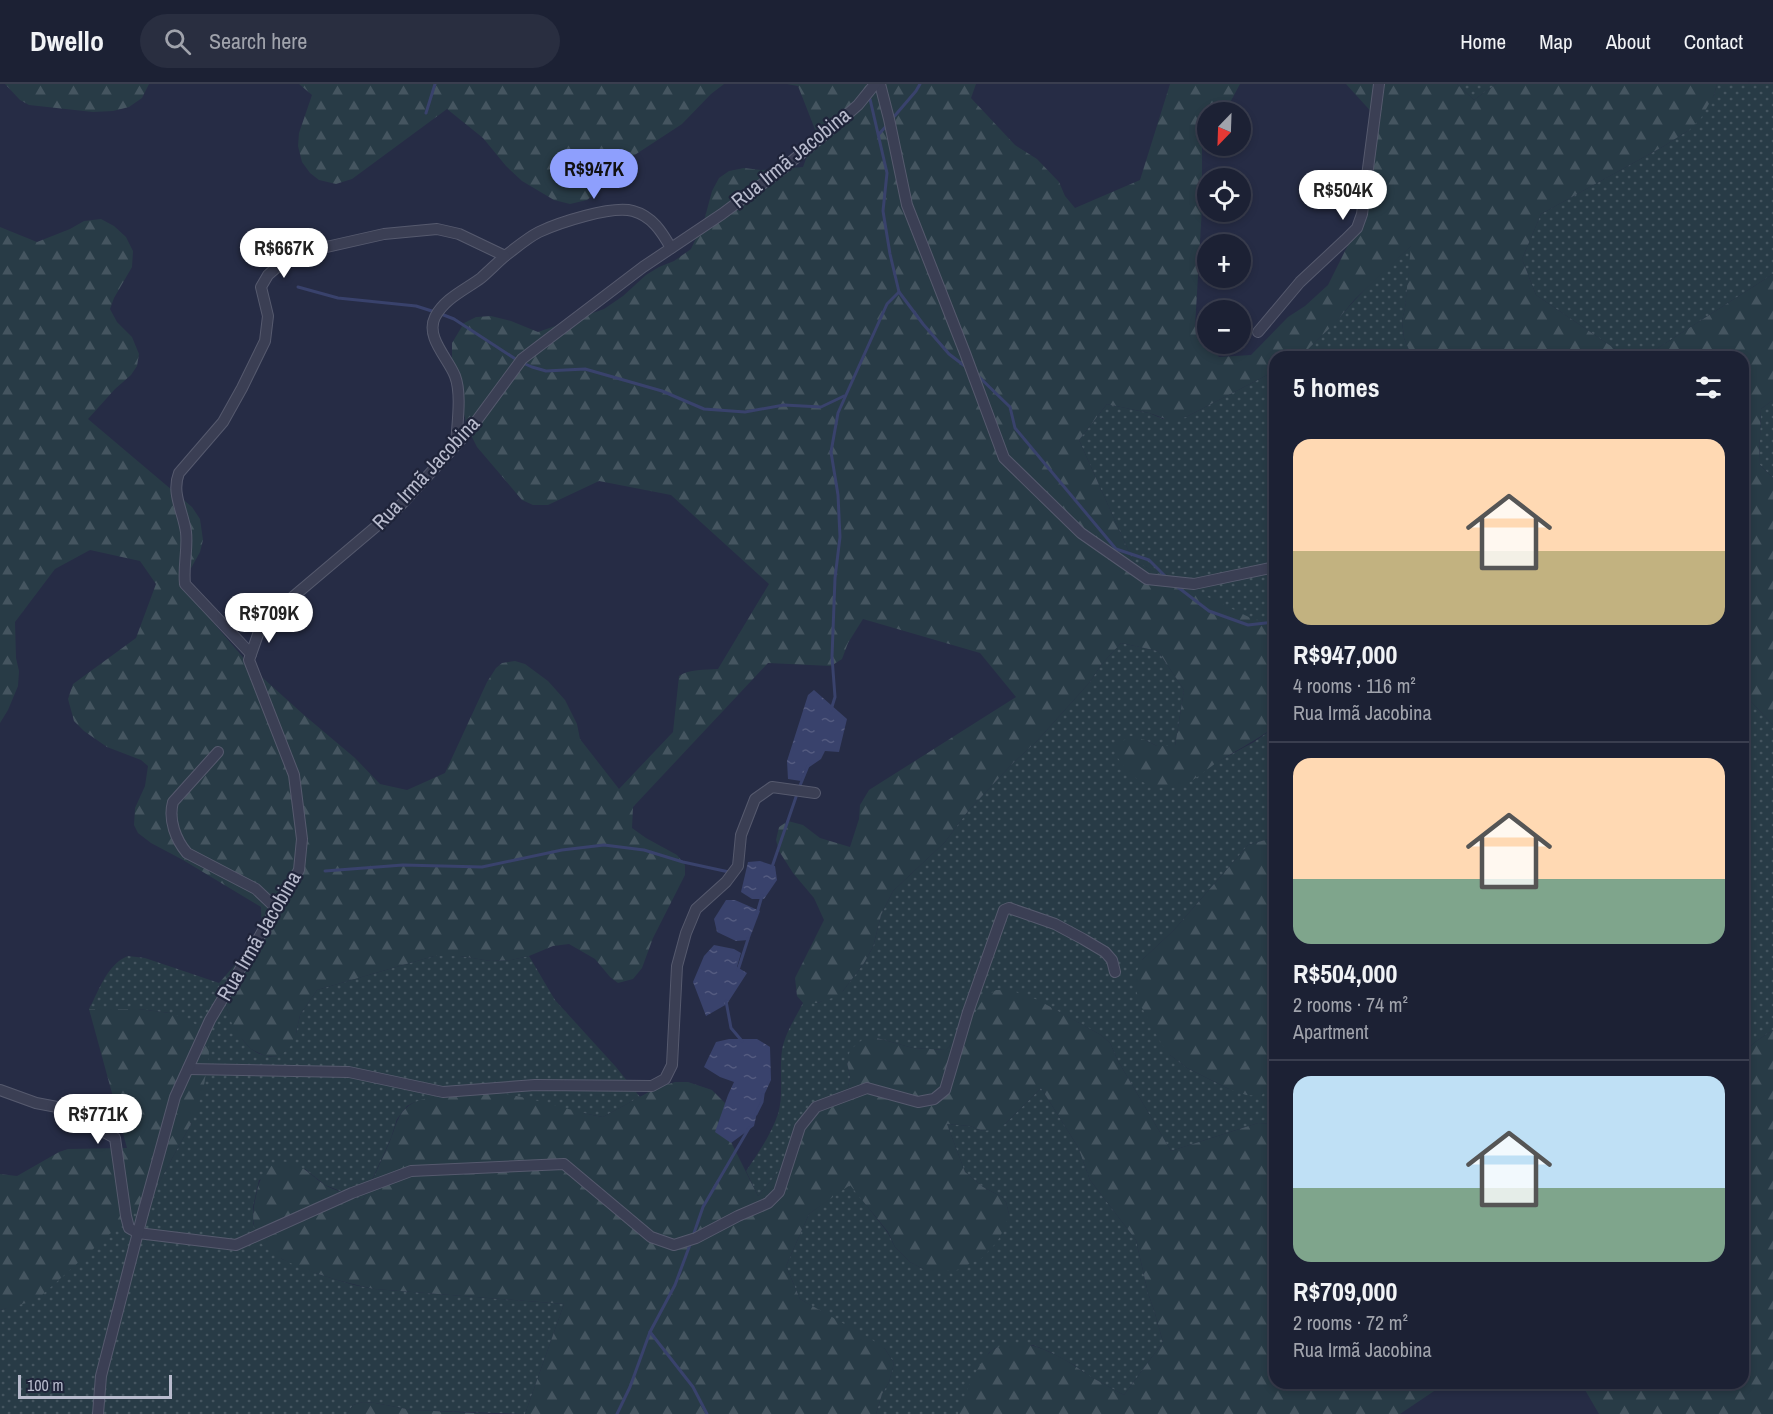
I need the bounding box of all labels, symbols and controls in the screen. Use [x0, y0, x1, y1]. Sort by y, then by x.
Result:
search box [140, 14, 560, 68]
text: Dwello [30, 22, 104, 60]
icon: search [161, 25, 194, 58]
text: Search here [209, 26, 307, 56]
text: Home [1460, 27, 1506, 56]
text: Map [1539, 27, 1573, 56]
text: About [1606, 27, 1651, 56]
text: Contact [1684, 27, 1743, 56]
street label: Rua Irmã Jacobina [725, 100, 857, 215]
north arrow [1197, 102, 1251, 156]
map controls [1197, 102, 1251, 354]
pin: R$947K [545, 149, 643, 200]
text: R$947K [564, 155, 624, 182]
button: locate [1197, 168, 1251, 222]
pin: R$504K [1294, 170, 1392, 221]
text: R$504K [1313, 176, 1373, 203]
pin: R$667K [235, 228, 333, 279]
text: R$667K [254, 234, 314, 261]
button: + [1197, 234, 1251, 288]
button: − [1197, 300, 1251, 354]
text: 5 homes [1293, 370, 1380, 405]
icon: filters [1692, 371, 1725, 404]
street label: Rua Irmã Jacobina [365, 409, 486, 536]
icon: home [1455, 478, 1563, 586]
pin: R$709K [220, 593, 318, 644]
text: R$709K [239, 599, 299, 626]
text: R$947,000 [1293, 637, 1397, 672]
text: 4 rooms · 116 m² [1293, 672, 1416, 699]
text: Rua Irmã Jacobina [1293, 699, 1432, 726]
icon: home [1455, 797, 1563, 905]
street label: Rua Irmã Jacobina [210, 865, 308, 1006]
text: R$504,000 [1293, 956, 1397, 991]
text: 2 rooms · 74 m² [1293, 991, 1408, 1018]
text: Apartment [1293, 1018, 1369, 1045]
pin: R$771K [49, 1094, 147, 1145]
text: R$771K [68, 1100, 128, 1127]
icon: home [1455, 1115, 1563, 1223]
text: R$709,000 [1293, 1274, 1397, 1309]
text: 2 rooms · 72 m² [1293, 1309, 1408, 1336]
text: Rua Irmã Jacobina [1293, 1336, 1432, 1363]
scale bar [18, 1372, 172, 1400]
text: 100 m [27, 1374, 63, 1396]

